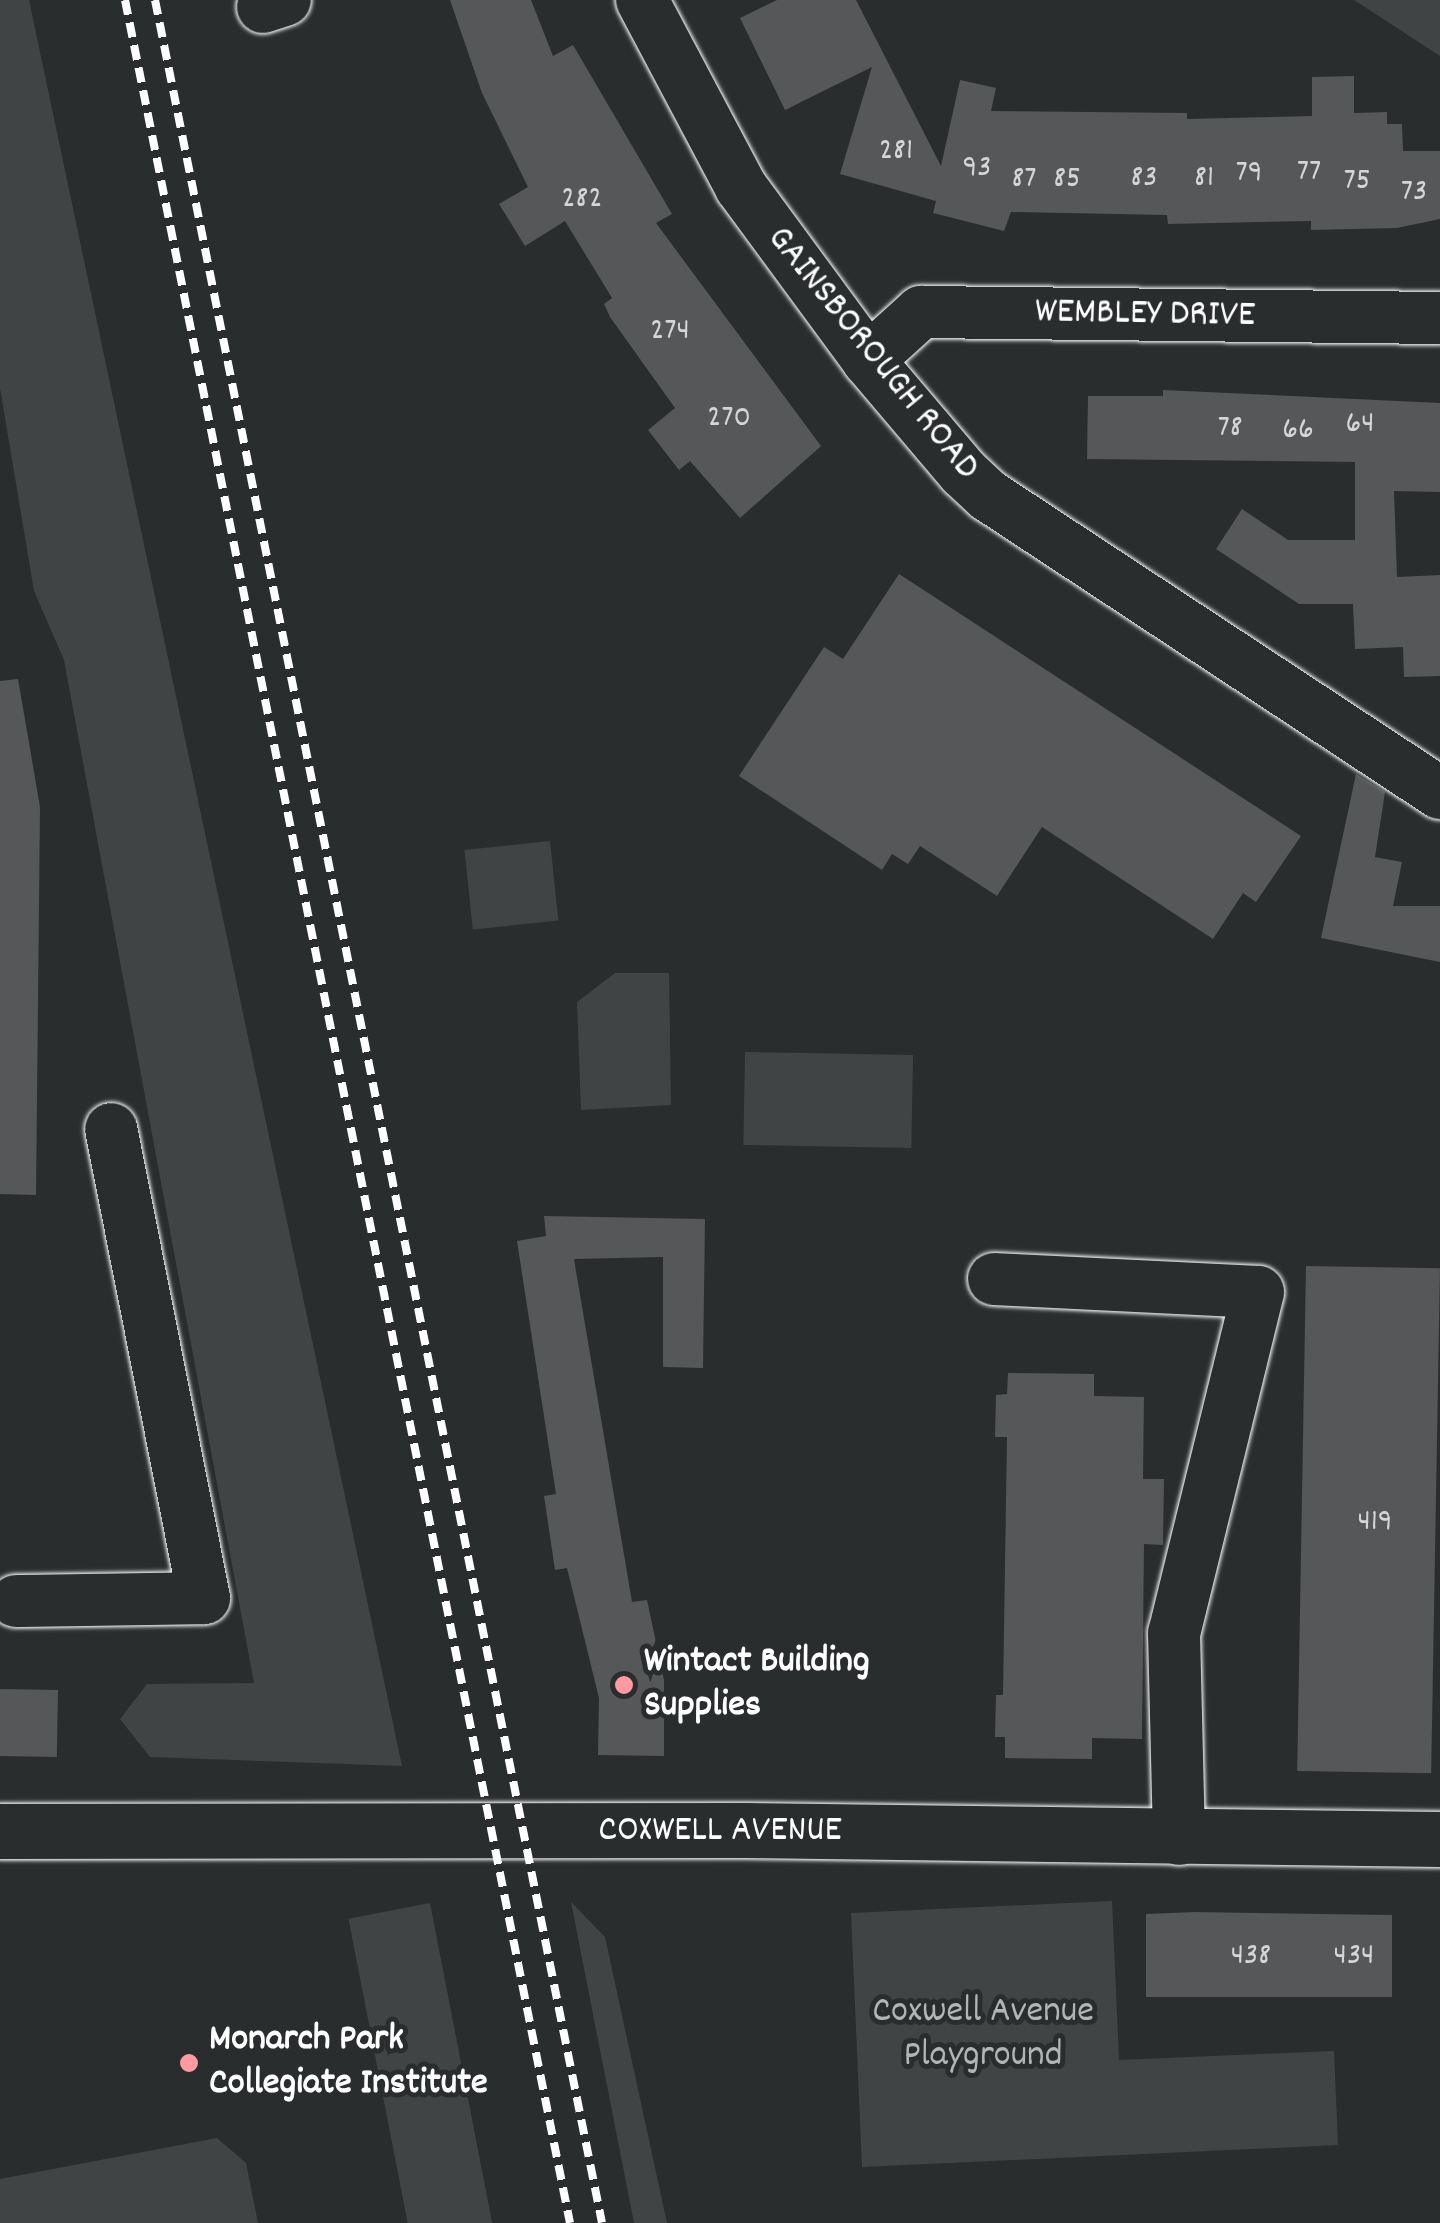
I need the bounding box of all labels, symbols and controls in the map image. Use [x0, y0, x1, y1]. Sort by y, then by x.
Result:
house number: 281 [879, 133, 913, 171]
house number: 93 [963, 150, 991, 188]
house number: 77 [1297, 154, 1321, 192]
house number: 79 [1236, 155, 1262, 193]
house number: 83 [1130, 160, 1158, 198]
house number: 81 [1194, 160, 1214, 198]
house number: 87 [1011, 161, 1037, 199]
house number: 85 [1053, 161, 1081, 199]
house number: 75 [1343, 163, 1371, 201]
house number: 73 [1401, 174, 1427, 212]
house number: 282 [562, 181, 602, 219]
street label: GAINSBOROUGH ROAD [756, 218, 988, 490]
street label: WEMBLEY DRIVE [1035, 290, 1255, 340]
house number: 274 [650, 313, 690, 351]
house number: 270 [707, 400, 751, 438]
house number: 64 [1346, 406, 1374, 444]
house number: 78 [1217, 410, 1243, 448]
house number: 66 [1282, 412, 1314, 450]
house number: 419 [1358, 1504, 1392, 1542]
place label: Wintact Building Supplies [644, 1640, 870, 1730]
marker: Wintact Building Supplies [613, 1674, 635, 1696]
street label: COXWELL AVENUE [598, 1809, 842, 1855]
house number: 438 [1231, 1938, 1271, 1976]
house number: 434 [1334, 1938, 1374, 1976]
park label: Coxwell Avenue Playground [872, 1990, 1094, 2080]
place label: Monarch Park Collegiate Institute [209, 2018, 488, 2108]
marker: Monarch Park Collegiate Institute [178, 2052, 200, 2074]

